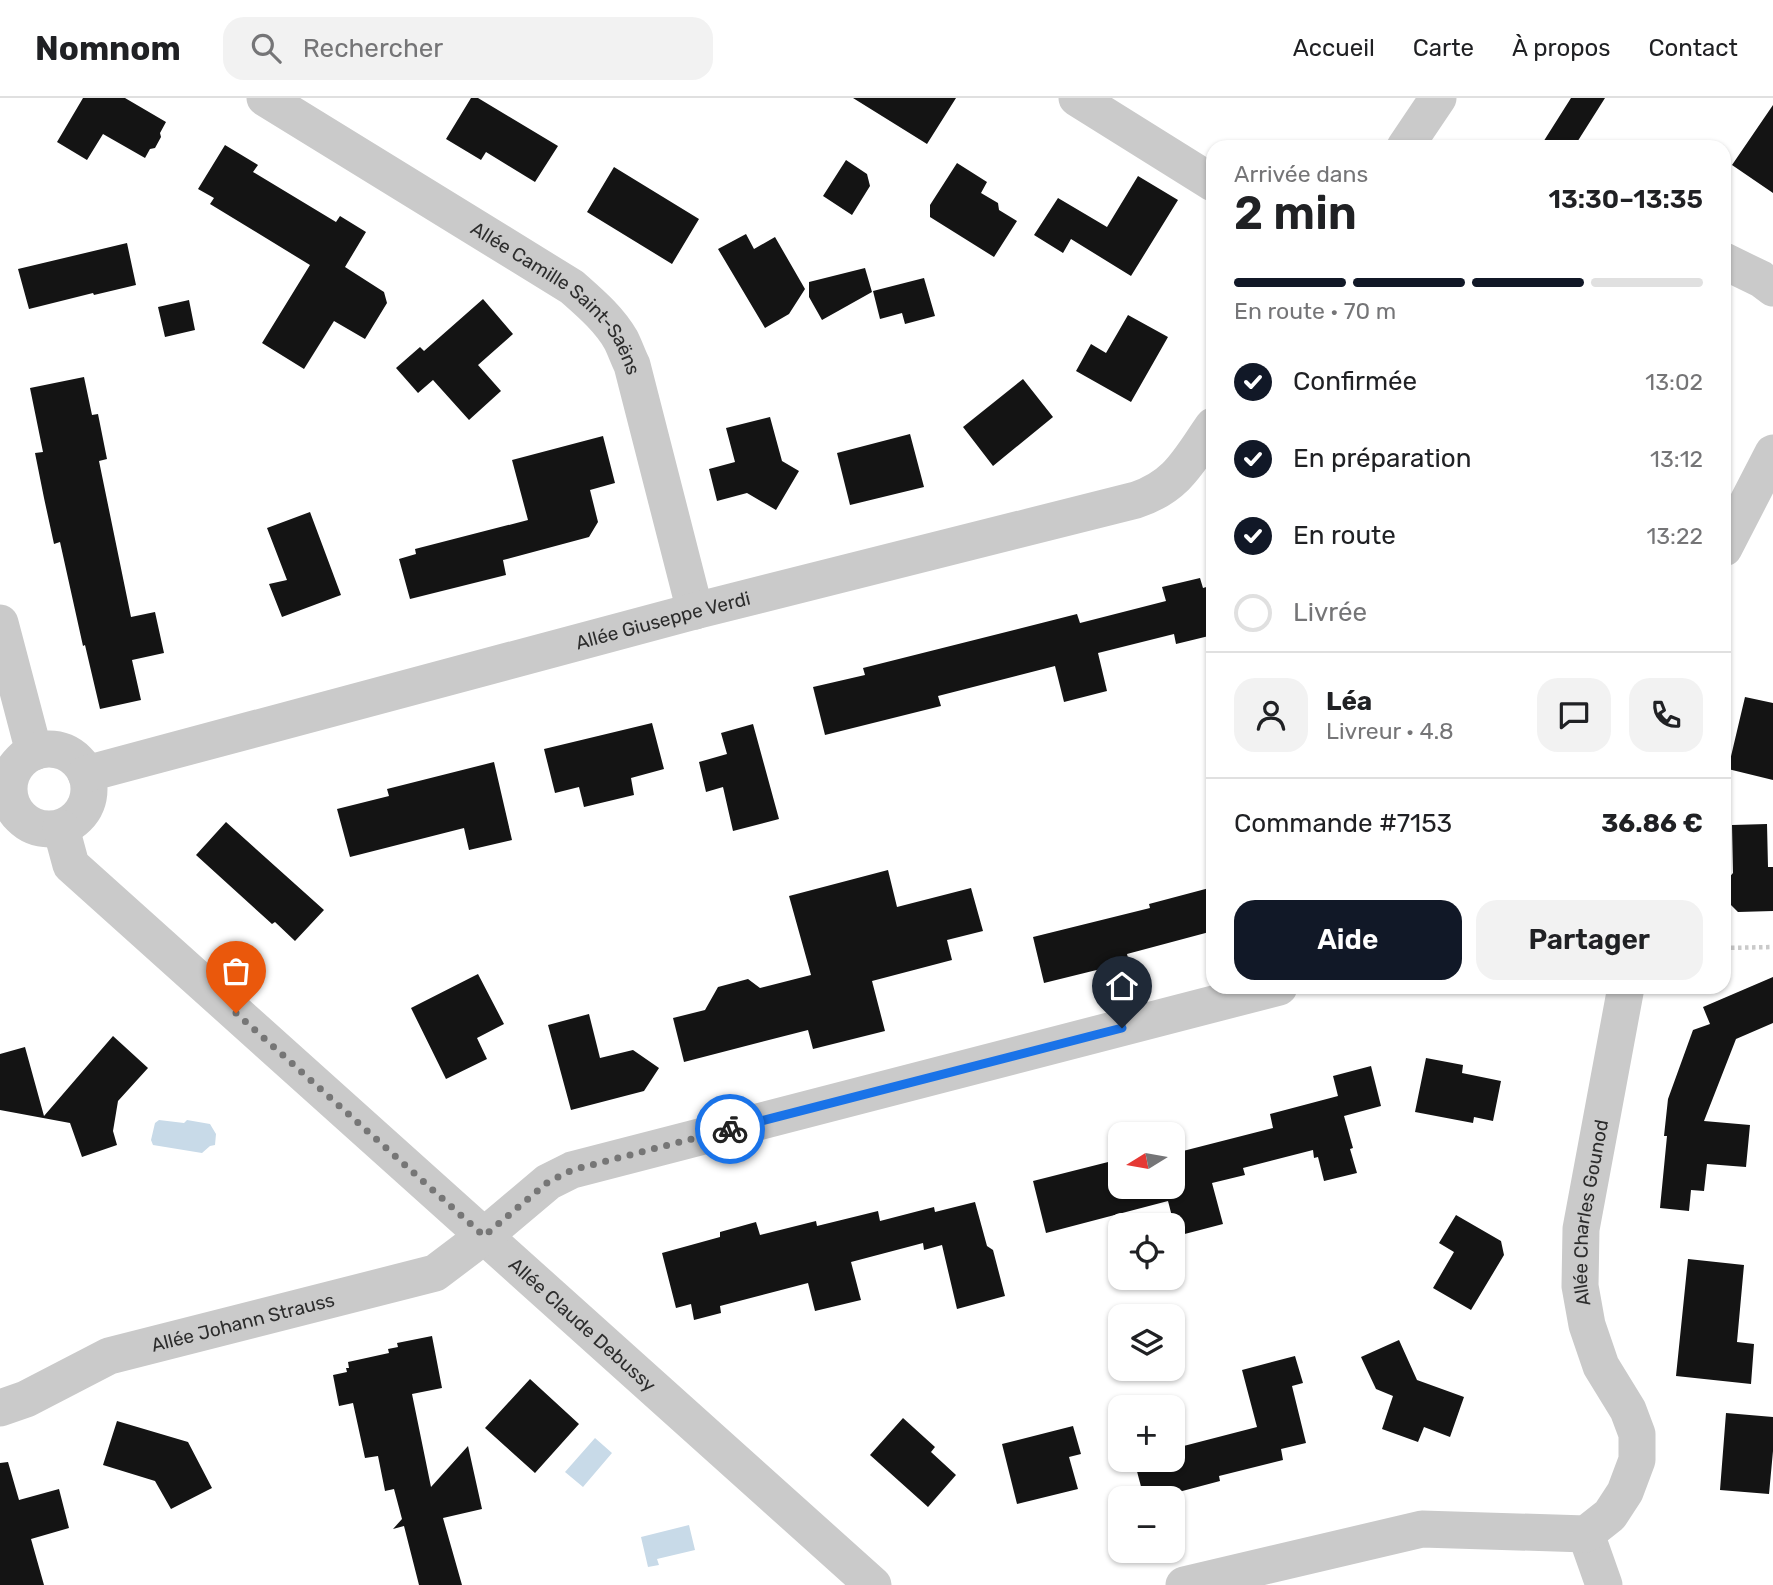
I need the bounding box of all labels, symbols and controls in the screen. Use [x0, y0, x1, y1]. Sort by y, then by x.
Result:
search box [223, 17, 713, 80]
text: Nomnom [35, 29, 181, 68]
icon: search [247, 29, 285, 67]
text: Rechercher [303, 33, 443, 64]
text: Accueil [1293, 34, 1375, 62]
text: Carte [1413, 34, 1474, 62]
text: À propos [1512, 34, 1611, 62]
text: Contact [1649, 34, 1738, 62]
text: Arrivée dans [1234, 160, 1368, 188]
text: 13:30–13:35 [1549, 184, 1703, 215]
text: 2 min [1234, 186, 1357, 241]
street label: Allée Camille Saint-Saëns [467, 216, 646, 377]
text: En route · 70 m [1234, 297, 1396, 325]
icon: check [1234, 363, 1272, 401]
text: Confirmée [1293, 366, 1417, 397]
text: 13:02 [1645, 368, 1703, 396]
icon: check [1234, 440, 1272, 478]
text: En préparation [1293, 443, 1471, 474]
text: 13:12 [1650, 445, 1703, 473]
icon: check [1234, 517, 1272, 555]
text: En route [1293, 520, 1396, 551]
text: 13:22 [1646, 522, 1703, 550]
street label: Allée Giuseppe Verdi [573, 586, 753, 654]
text: Livrée [1293, 597, 1367, 628]
button: person [1234, 678, 1308, 752]
button: chat [1537, 678, 1611, 752]
button: phone [1629, 678, 1703, 752]
text: Léa [1326, 686, 1372, 717]
text: Livreur · 4.8 [1326, 717, 1454, 745]
text: Commande #7153 [1234, 808, 1452, 839]
text: 36.86 € [1601, 808, 1703, 839]
button: Aide [1234, 900, 1462, 980]
button: Partager [1476, 900, 1703, 980]
pin [206, 941, 266, 1013]
icon: bag [217, 952, 255, 990]
pin [1092, 956, 1152, 1028]
icon: home [1103, 967, 1141, 1005]
courier [695, 1094, 765, 1164]
icon: bike [711, 1110, 749, 1148]
street label: Allée Charles Gounod [1568, 1118, 1613, 1308]
north arrow [1108, 1122, 1185, 1199]
map controls [1108, 1122, 1185, 1563]
button: locate [1108, 1213, 1185, 1290]
street label: Allée Claude Debussy [504, 1252, 661, 1396]
street label: Allée Johann Strauss [149, 1288, 337, 1356]
button: layers [1108, 1304, 1185, 1381]
button: + [1108, 1395, 1185, 1472]
button: − [1108, 1486, 1185, 1563]

